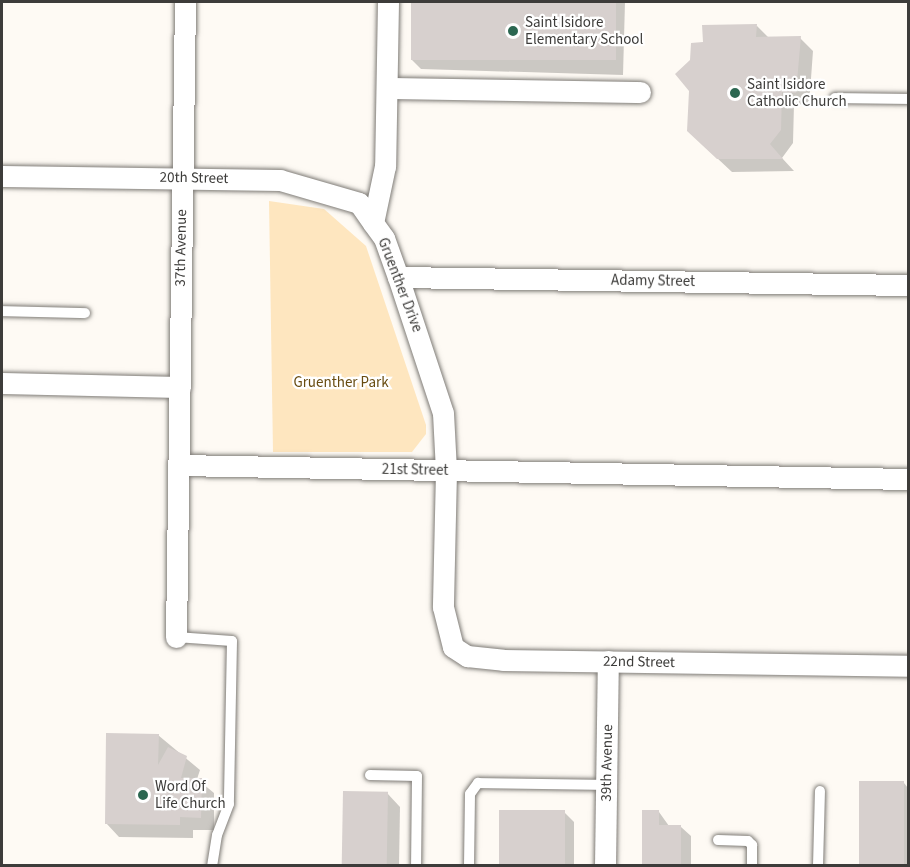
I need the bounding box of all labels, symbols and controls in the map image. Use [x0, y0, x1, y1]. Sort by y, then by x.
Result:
place label: Saint Isidore Elementary School [525, 13, 643, 48]
marker: Saint Isidore Elementary School [506, 24, 520, 38]
place label: Saint Isidore Catholic Church [747, 75, 847, 110]
marker: Saint Isidore Catholic Church [728, 86, 742, 100]
street label: 20th Street [159, 168, 229, 188]
street label: 37th Avenue [171, 209, 191, 287]
street label: Gruenther Drive [374, 235, 426, 335]
street label: Adamy Street [611, 271, 695, 291]
park label: Gruenther Park [293, 374, 389, 392]
street label: 21st Street [382, 460, 448, 480]
street label: 22nd Street [603, 652, 675, 672]
street label: 39th Avenue [597, 724, 617, 802]
place label: Word Of Life Church [155, 777, 226, 812]
marker: Word Of Life Church [136, 788, 150, 802]

